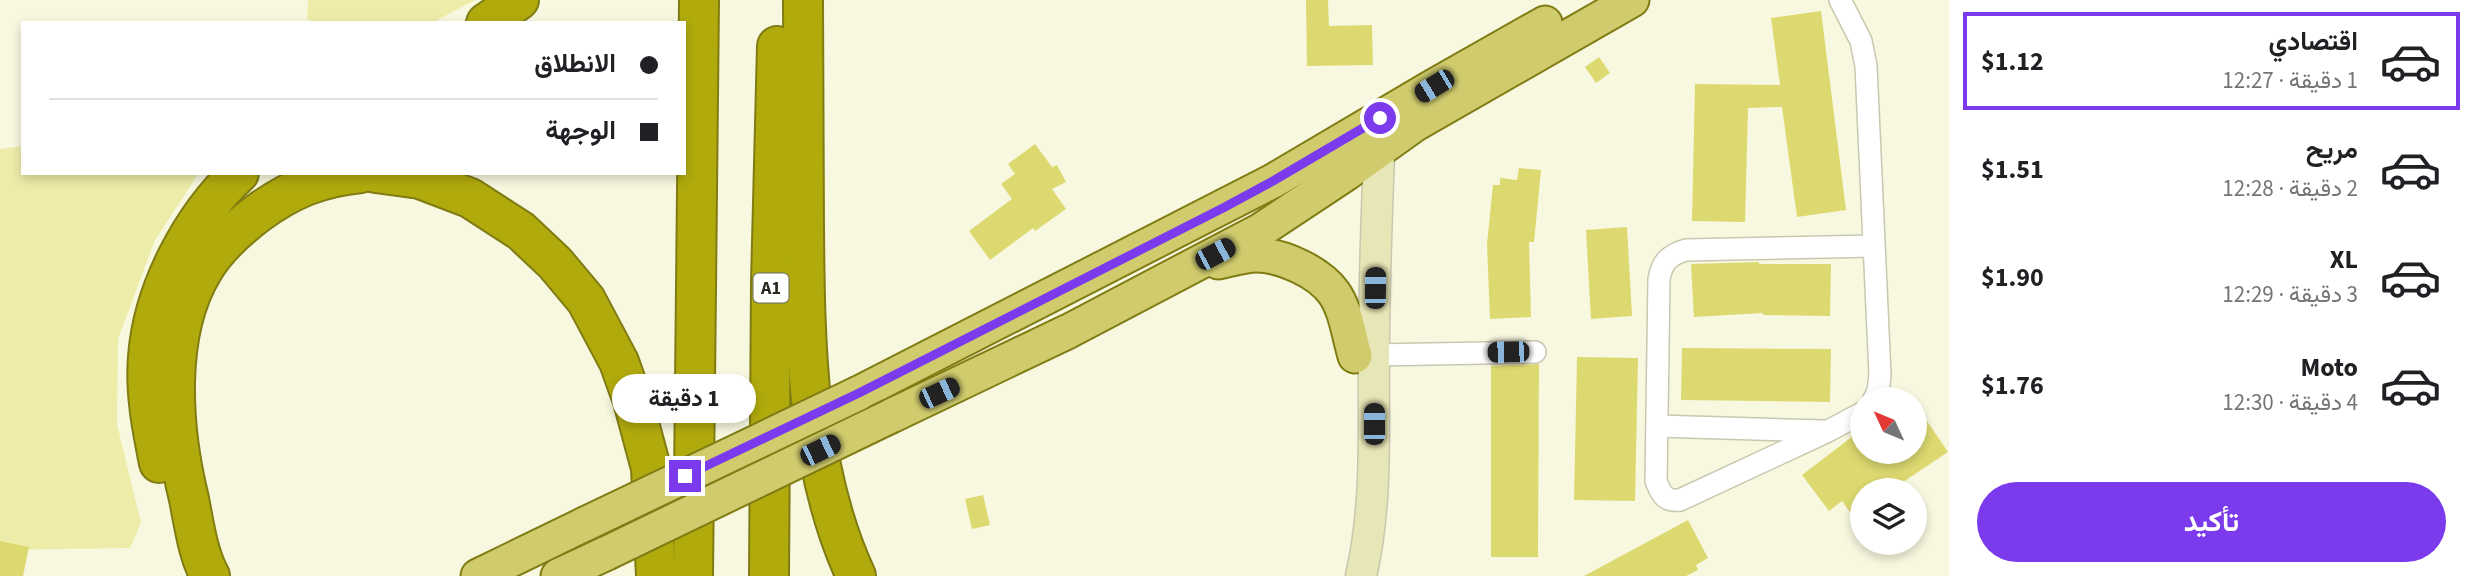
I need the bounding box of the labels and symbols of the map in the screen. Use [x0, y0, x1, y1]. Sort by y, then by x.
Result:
car [1411, 66, 1458, 106]
route start [1364, 102, 1396, 134]
car [1192, 235, 1239, 273]
car [1365, 267, 1386, 309]
road number: A1 [754, 274, 788, 302]
car [1487, 341, 1530, 363]
callout: 1 دقيقة [613, 374, 757, 424]
car [916, 375, 963, 411]
north arrow [1850, 387, 1927, 464]
car [1364, 403, 1385, 445]
car [797, 431, 844, 469]
route end [669, 460, 701, 492]

